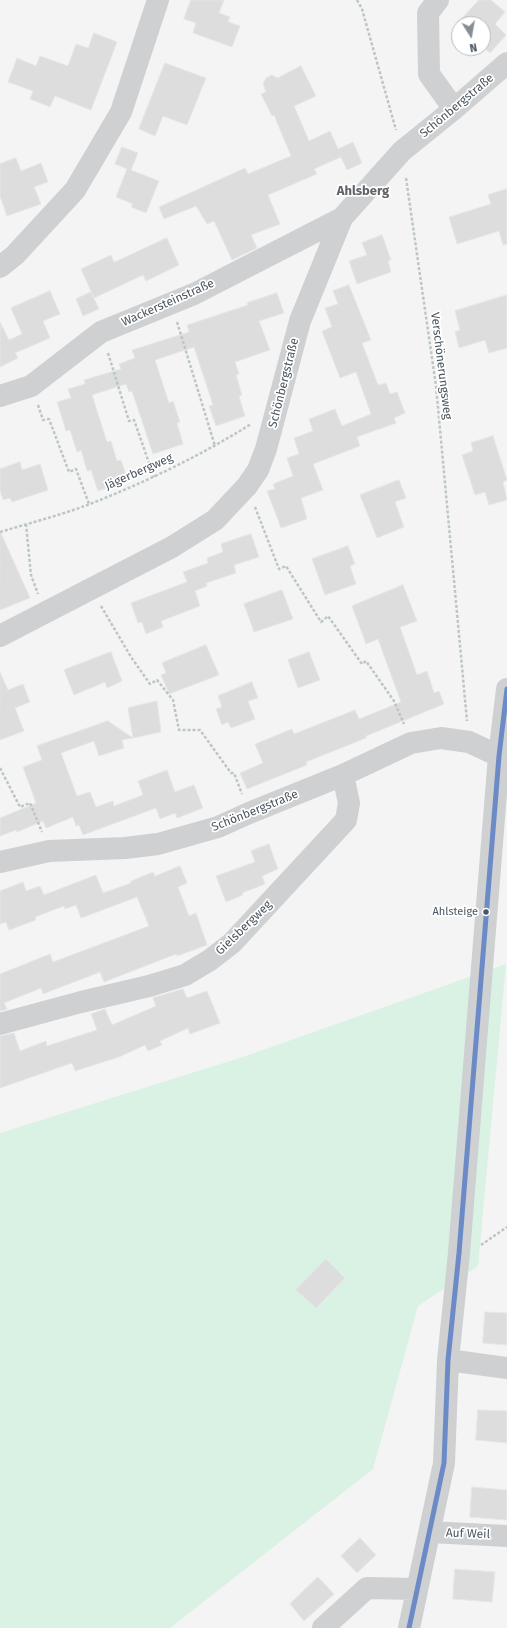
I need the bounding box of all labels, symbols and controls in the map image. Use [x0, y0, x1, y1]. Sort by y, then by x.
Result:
north arrow [451, 16, 491, 56]
text: N [468, 40, 478, 54]
street label: Schönbergstraße [417, 71, 497, 141]
district label: Ahlsberg [337, 183, 389, 199]
street label: Wackersteinstraße [119, 276, 217, 330]
street label: Verschönerungsweg [427, 312, 455, 420]
street label: Schönbergstraße [266, 337, 302, 429]
street label: Jägerbergweg [103, 451, 175, 493]
street label: Schönbergstraße [210, 787, 300, 835]
street label: Gielsbergweg [213, 898, 275, 958]
place label: Ahlsteige [432, 905, 478, 919]
marker: Ahlsteige [481, 907, 491, 917]
street label: Auf Weil [446, 1526, 490, 1542]

